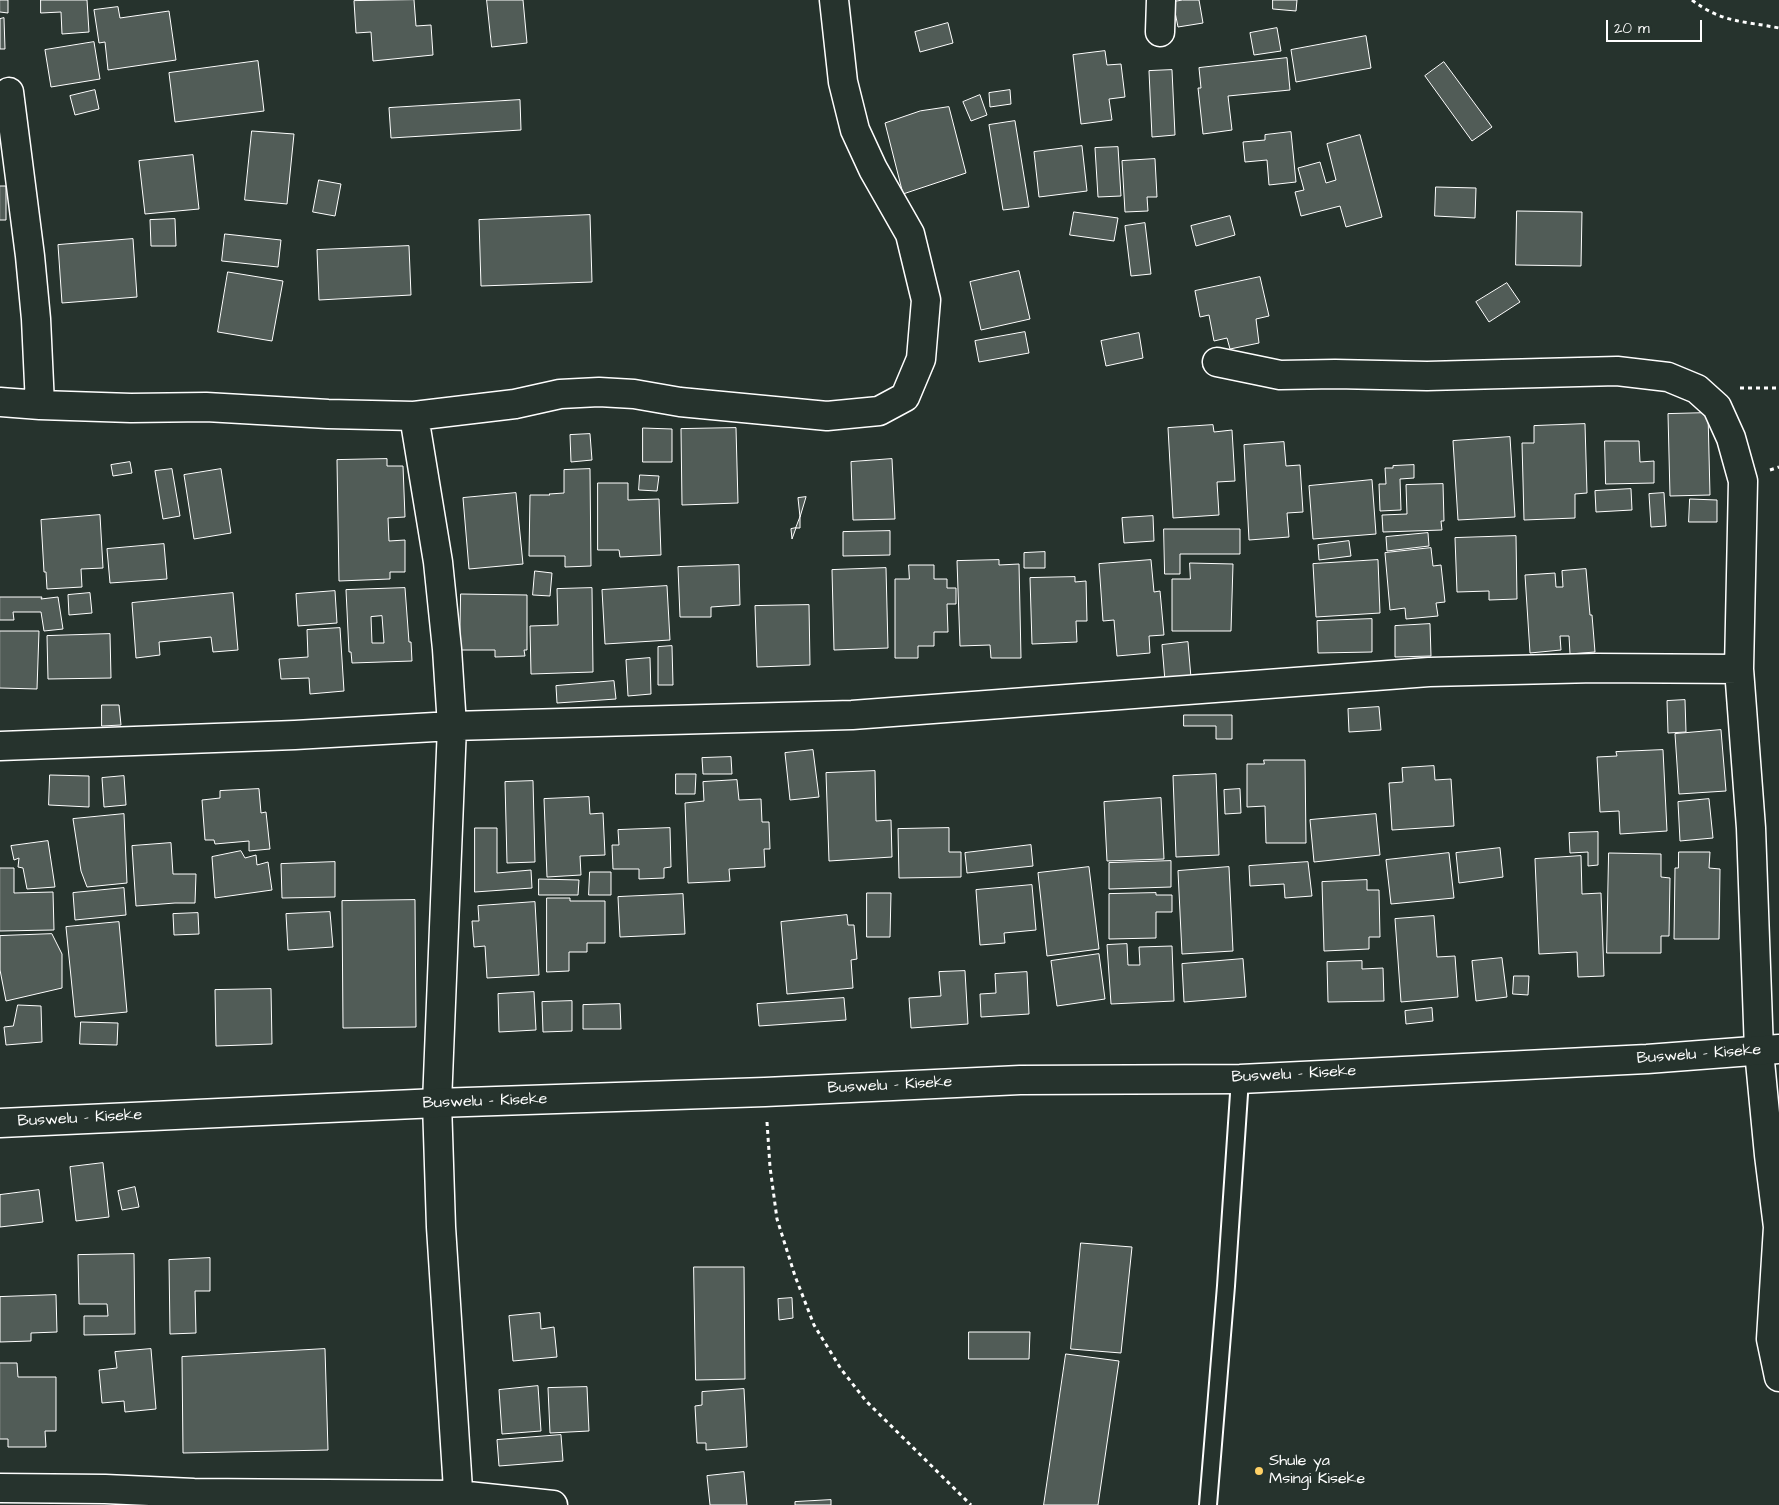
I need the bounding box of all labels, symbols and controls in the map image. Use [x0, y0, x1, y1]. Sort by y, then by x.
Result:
scale bar [1609, 10, 1705, 42]
text: 20 m [1614, 18, 1650, 39]
street label: Buswelu - Kiseke [1636, 1041, 1762, 1069]
street label: Buswelu - Kiseke [1231, 1062, 1357, 1088]
street label: Buswelu - Kiseke [827, 1073, 953, 1099]
street label: Buswelu - Kiseke [422, 1090, 548, 1114]
street label: Buswelu - Kiseke [17, 1106, 143, 1132]
place label: Shule ya Msingi Kiseke [1269, 1452, 1365, 1490]
marker: Shule ya Msingi Kiseke [1253, 1465, 1265, 1477]

